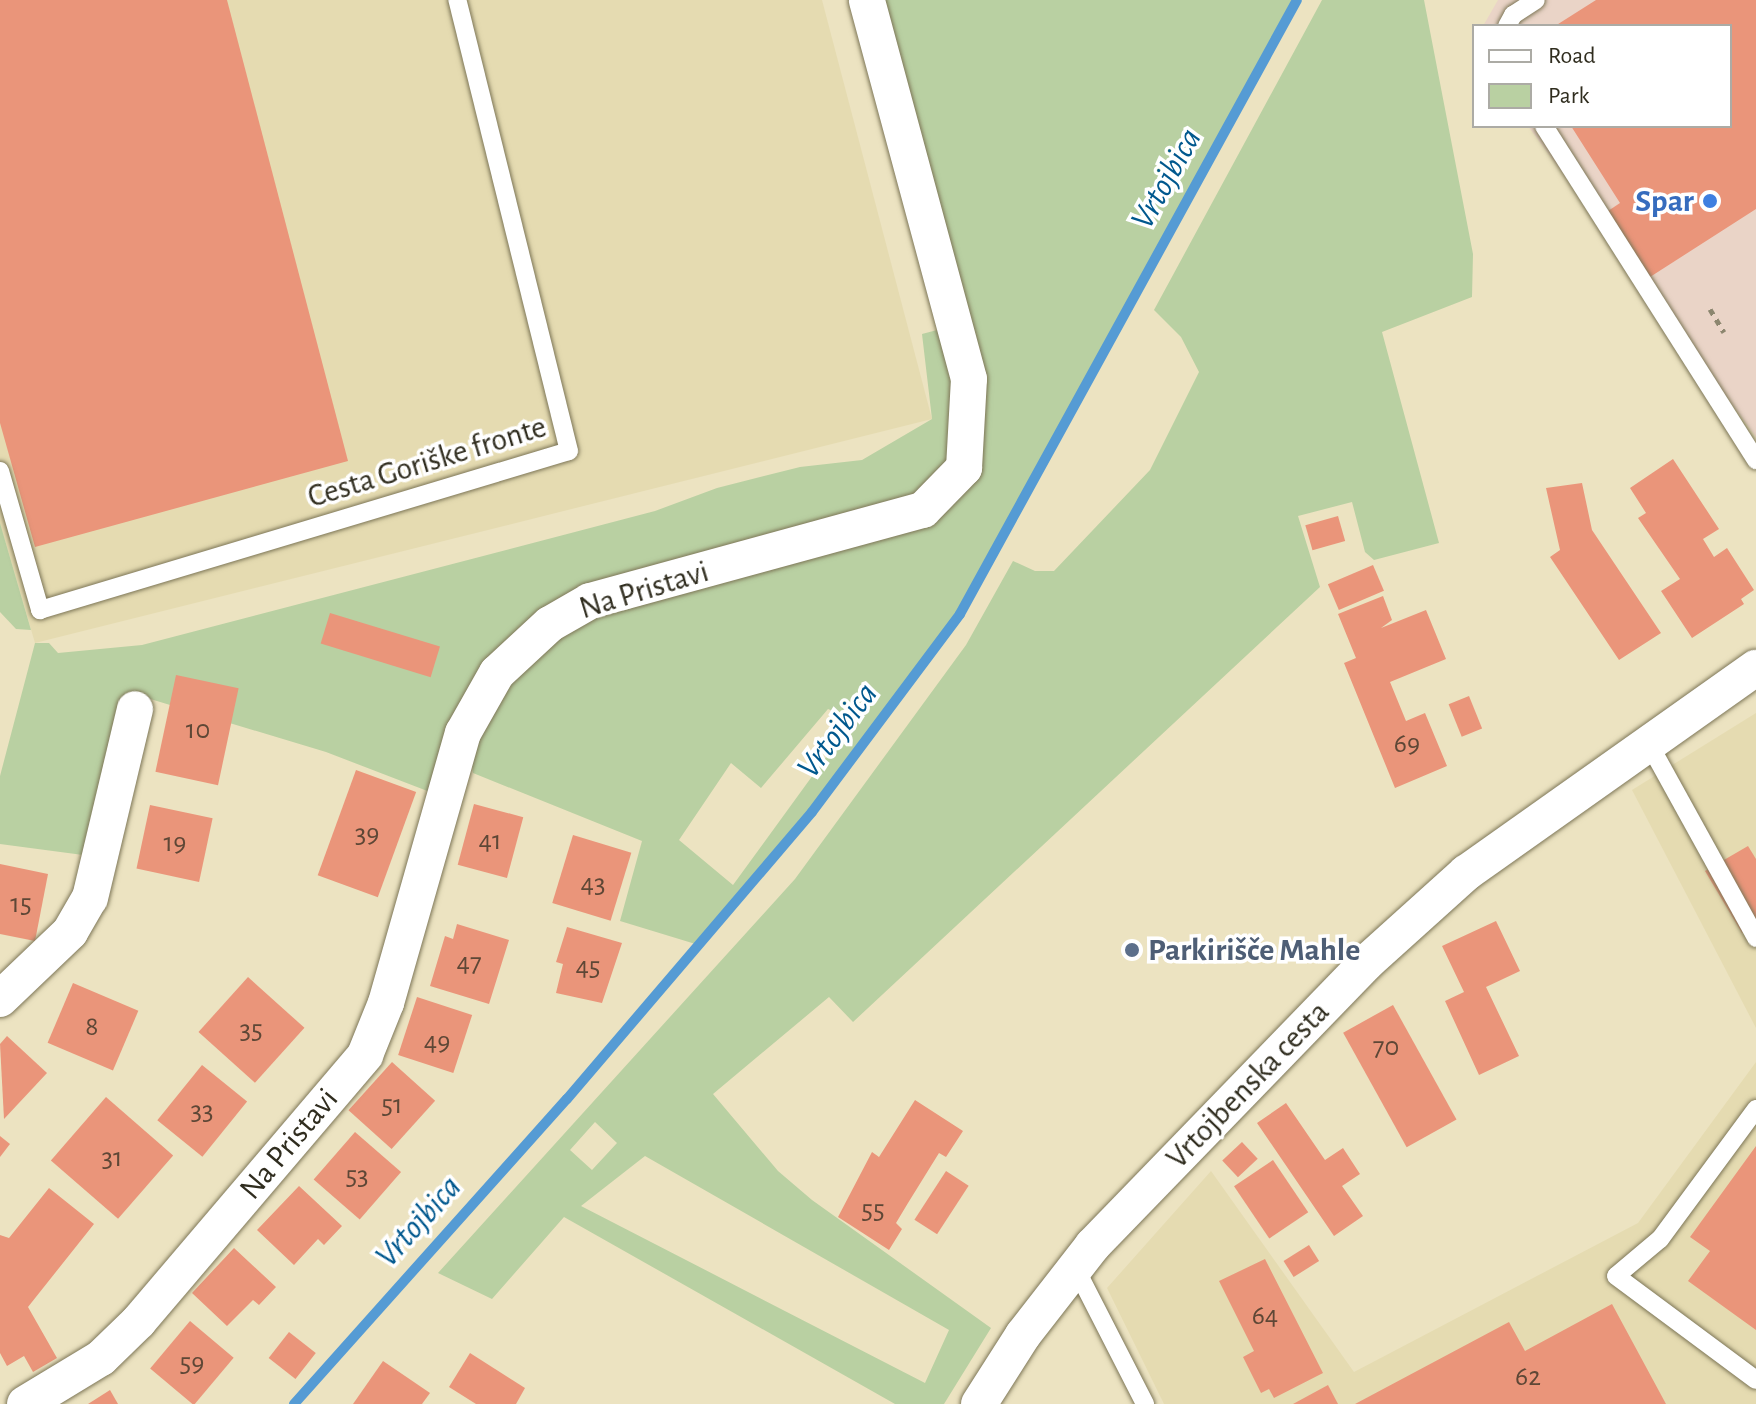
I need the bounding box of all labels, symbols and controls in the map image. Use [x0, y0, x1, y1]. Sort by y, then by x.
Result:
legend [1472, 24, 1732, 128]
text: Road [1548, 44, 1596, 68]
text: Park [1548, 84, 1589, 108]
water label: Vrtojbica [1123, 121, 1211, 237]
place label: Spar [1635, 182, 1694, 220]
marker: Spar [1701, 192, 1719, 210]
street label: Cesta Goriške fronte [303, 407, 551, 517]
street label: Na Pristavi [575, 552, 713, 628]
water label: Vrtojbica [789, 675, 887, 787]
house number: 10 [186, 713, 210, 747]
house number: 69 [1394, 727, 1420, 761]
house number: 39 [355, 817, 379, 851]
house number: 41 [478, 824, 502, 858]
house number: 19 [164, 826, 186, 860]
house number: 43 [580, 867, 606, 901]
house number: 15 [10, 887, 32, 921]
place label: Parkirišče Mahle [1148, 931, 1360, 969]
marker: Parkirišče Mahle [1123, 941, 1141, 959]
house number: 47 [456, 946, 482, 980]
house number: 45 [575, 950, 601, 984]
street label: Vrtojbenska cesta [1158, 993, 1338, 1177]
house number: 8 [85, 1010, 99, 1044]
house number: 35 [239, 1013, 263, 1047]
house number: 49 [424, 1025, 450, 1059]
house number: 70 [1373, 1030, 1399, 1064]
street label: Na Pristavi [231, 1081, 347, 1207]
house number: 51 [381, 1088, 403, 1122]
house number: 33 [190, 1094, 214, 1128]
house number: 31 [101, 1141, 123, 1175]
house number: 53 [345, 1159, 369, 1193]
water label: Vrtojbica [367, 1168, 471, 1276]
house number: 55 [861, 1193, 885, 1227]
house number: 64 [1252, 1299, 1278, 1333]
house number: 59 [180, 1346, 204, 1380]
house number: 62 [1515, 1360, 1541, 1394]

